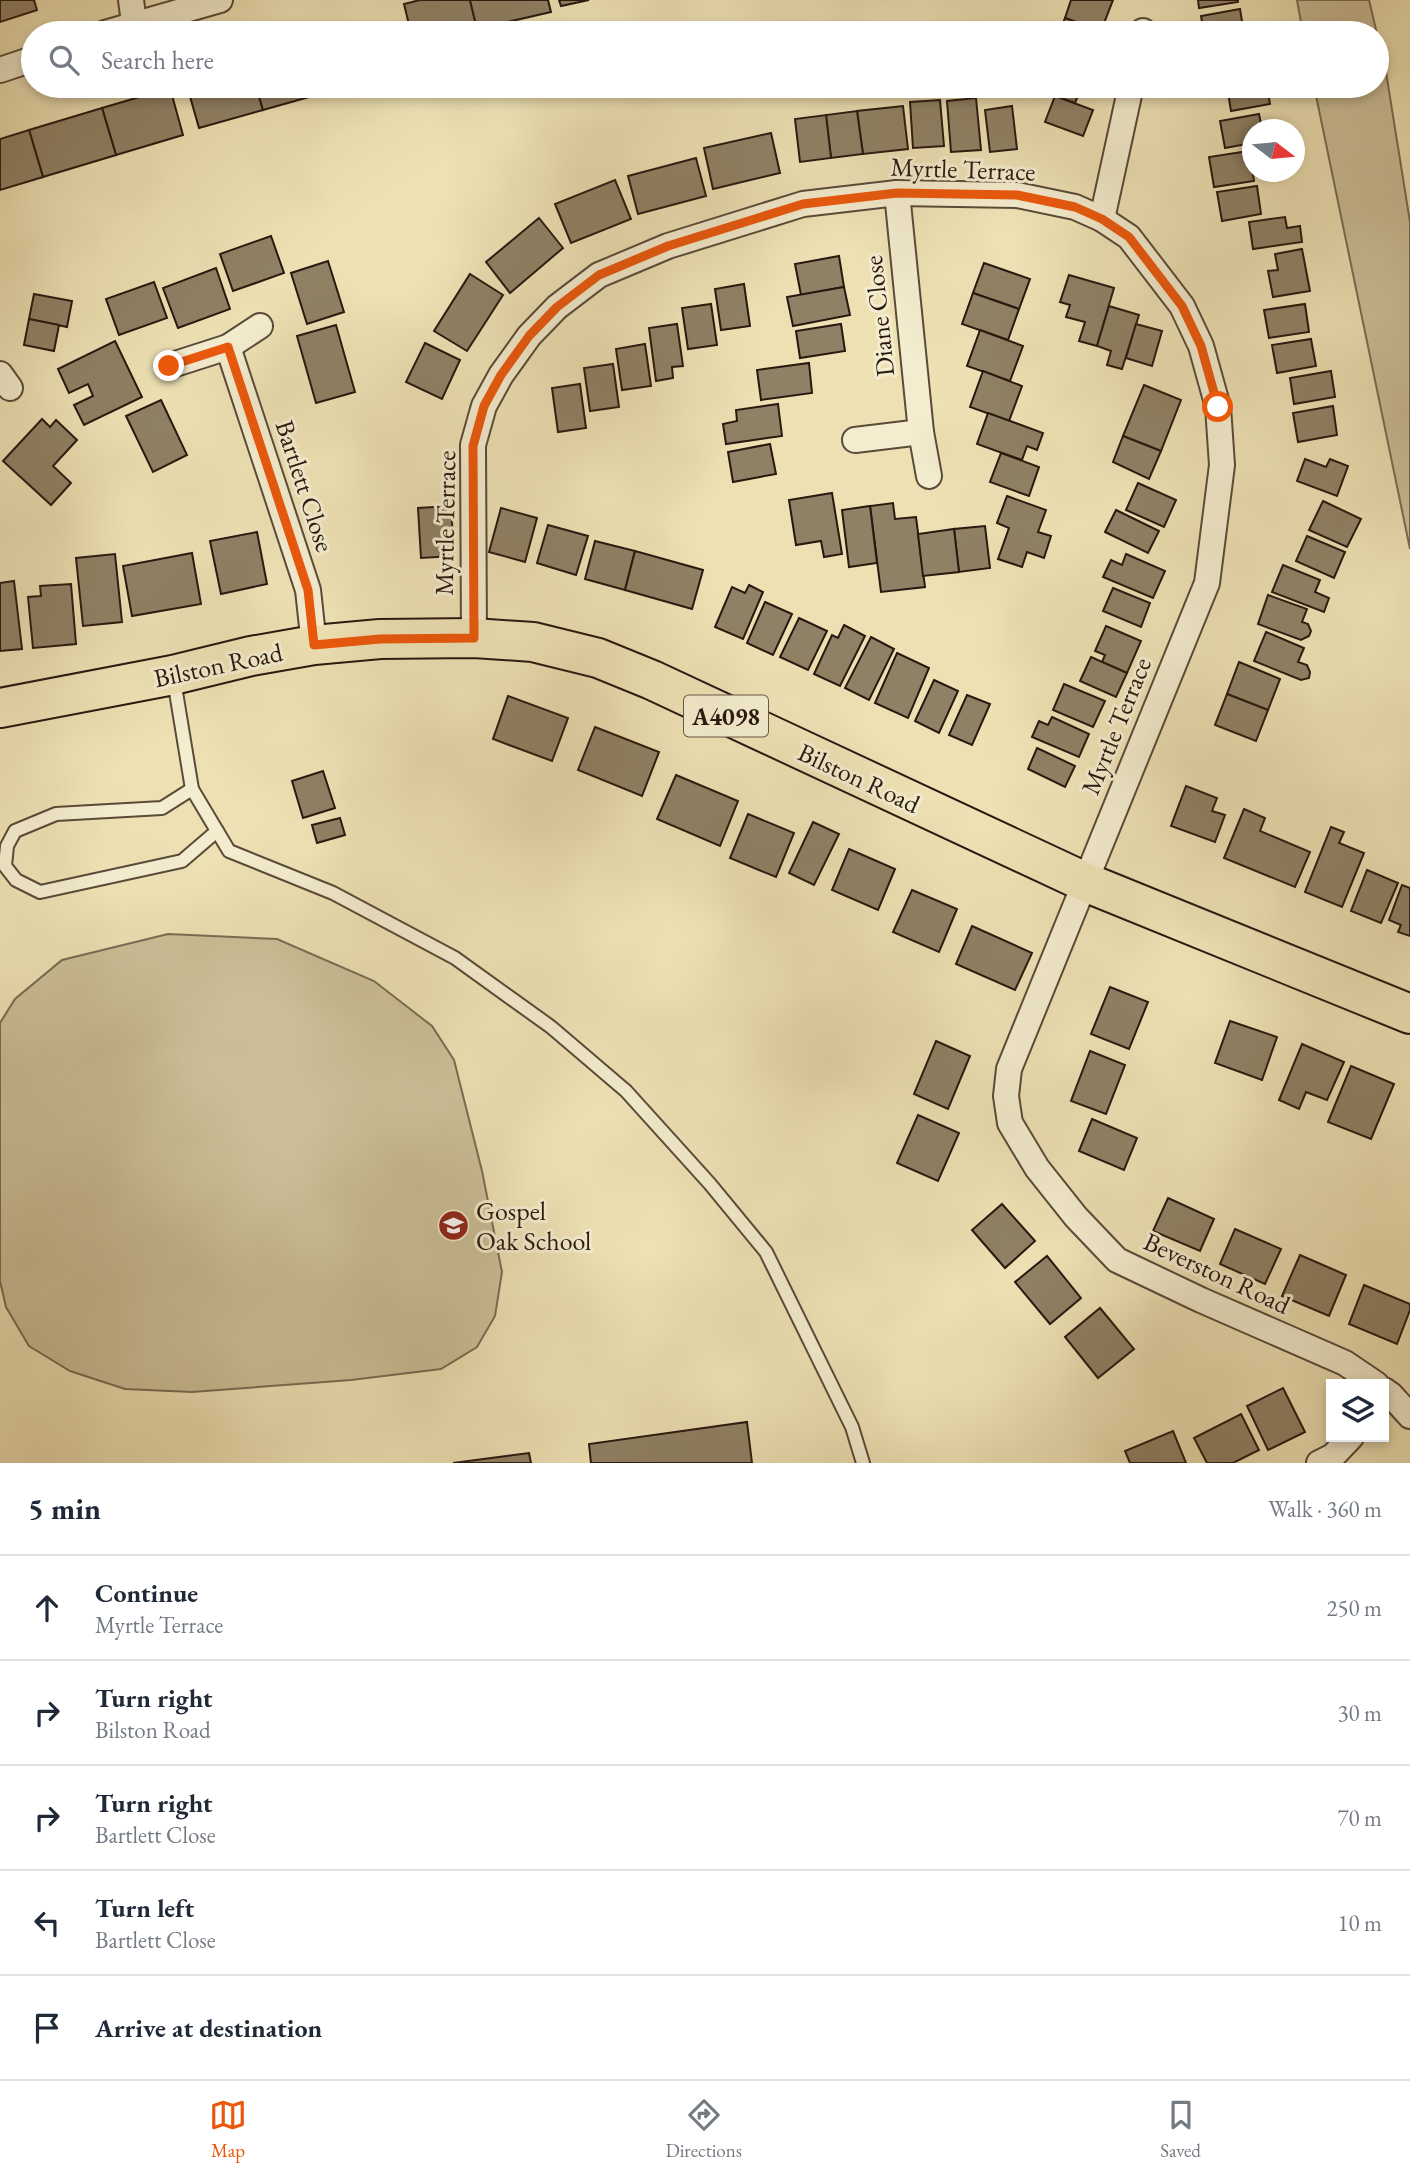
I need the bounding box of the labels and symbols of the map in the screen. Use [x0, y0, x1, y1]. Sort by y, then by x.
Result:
north arrow [1242, 119, 1305, 182]
street label: Myrtle Terrace [890, 149, 1036, 189]
street label: Diane Close [856, 254, 902, 378]
route end [153, 350, 184, 381]
route start [1202, 391, 1233, 422]
street label: Bartlett Close [268, 416, 342, 556]
street label: Myrtle Terrace [427, 450, 463, 596]
street label: Bilston Road [151, 635, 286, 695]
street label: Myrtle Terrace [1073, 652, 1159, 800]
road number: A4098 [684, 696, 768, 736]
street label: Bilston Road [793, 735, 926, 821]
place label: Gospel Oak School [476, 1194, 591, 1258]
school or university icon: Gospel Oak School [436, 1209, 470, 1243]
street label: Beverston Road [1138, 1224, 1296, 1322]

